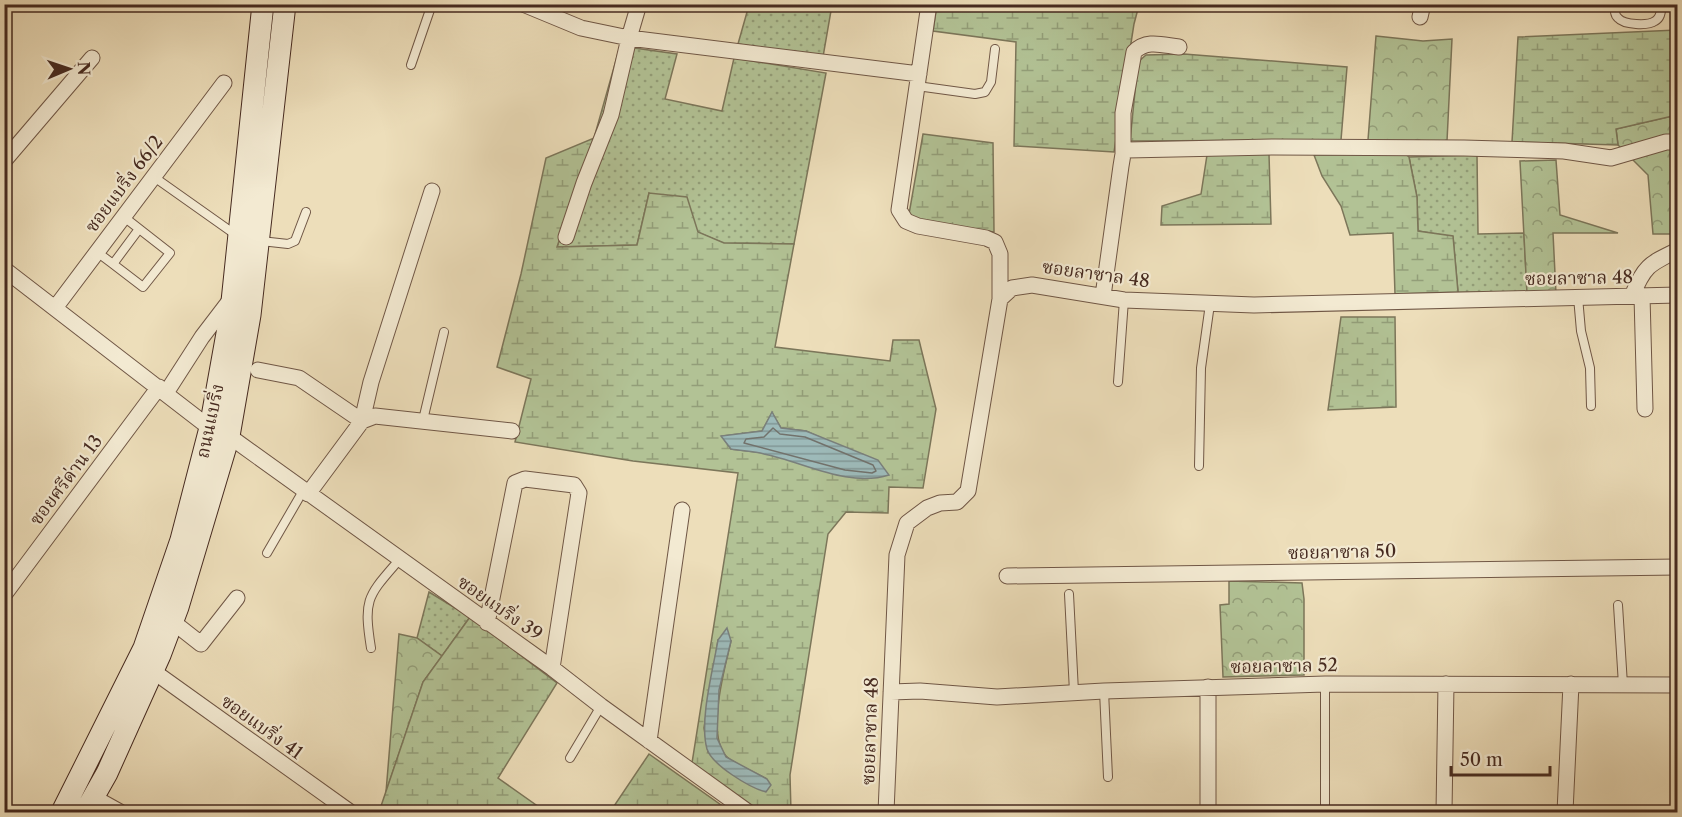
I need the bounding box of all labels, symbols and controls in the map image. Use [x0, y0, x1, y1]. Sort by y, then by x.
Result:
north arrow [39, 39, 99, 99]
text: N [74, 61, 94, 76]
street label: ซอยแบริ่ง 66/2 [78, 130, 168, 237]
street label: ซอยลาซาล 48 [1041, 256, 1151, 292]
street label: ซอยลาซาล 48 [1525, 266, 1633, 290]
street label: ถนนแบริ่ง [189, 381, 229, 460]
street label: ซอยศรีด่าน 13 [25, 431, 107, 529]
street label: ซอยลาซาล 50 [1288, 540, 1396, 564]
street label: ซอยแบริ่ง 39 [453, 569, 548, 645]
street label: ซอยลาซาล 52 [1230, 654, 1338, 678]
street label: ซอยลาซาล 48 [857, 677, 883, 785]
street label: ซอยแบริ่ง 41 [217, 688, 309, 764]
scale bar [1451, 739, 1550, 777]
text: 50 m [1460, 749, 1503, 771]

